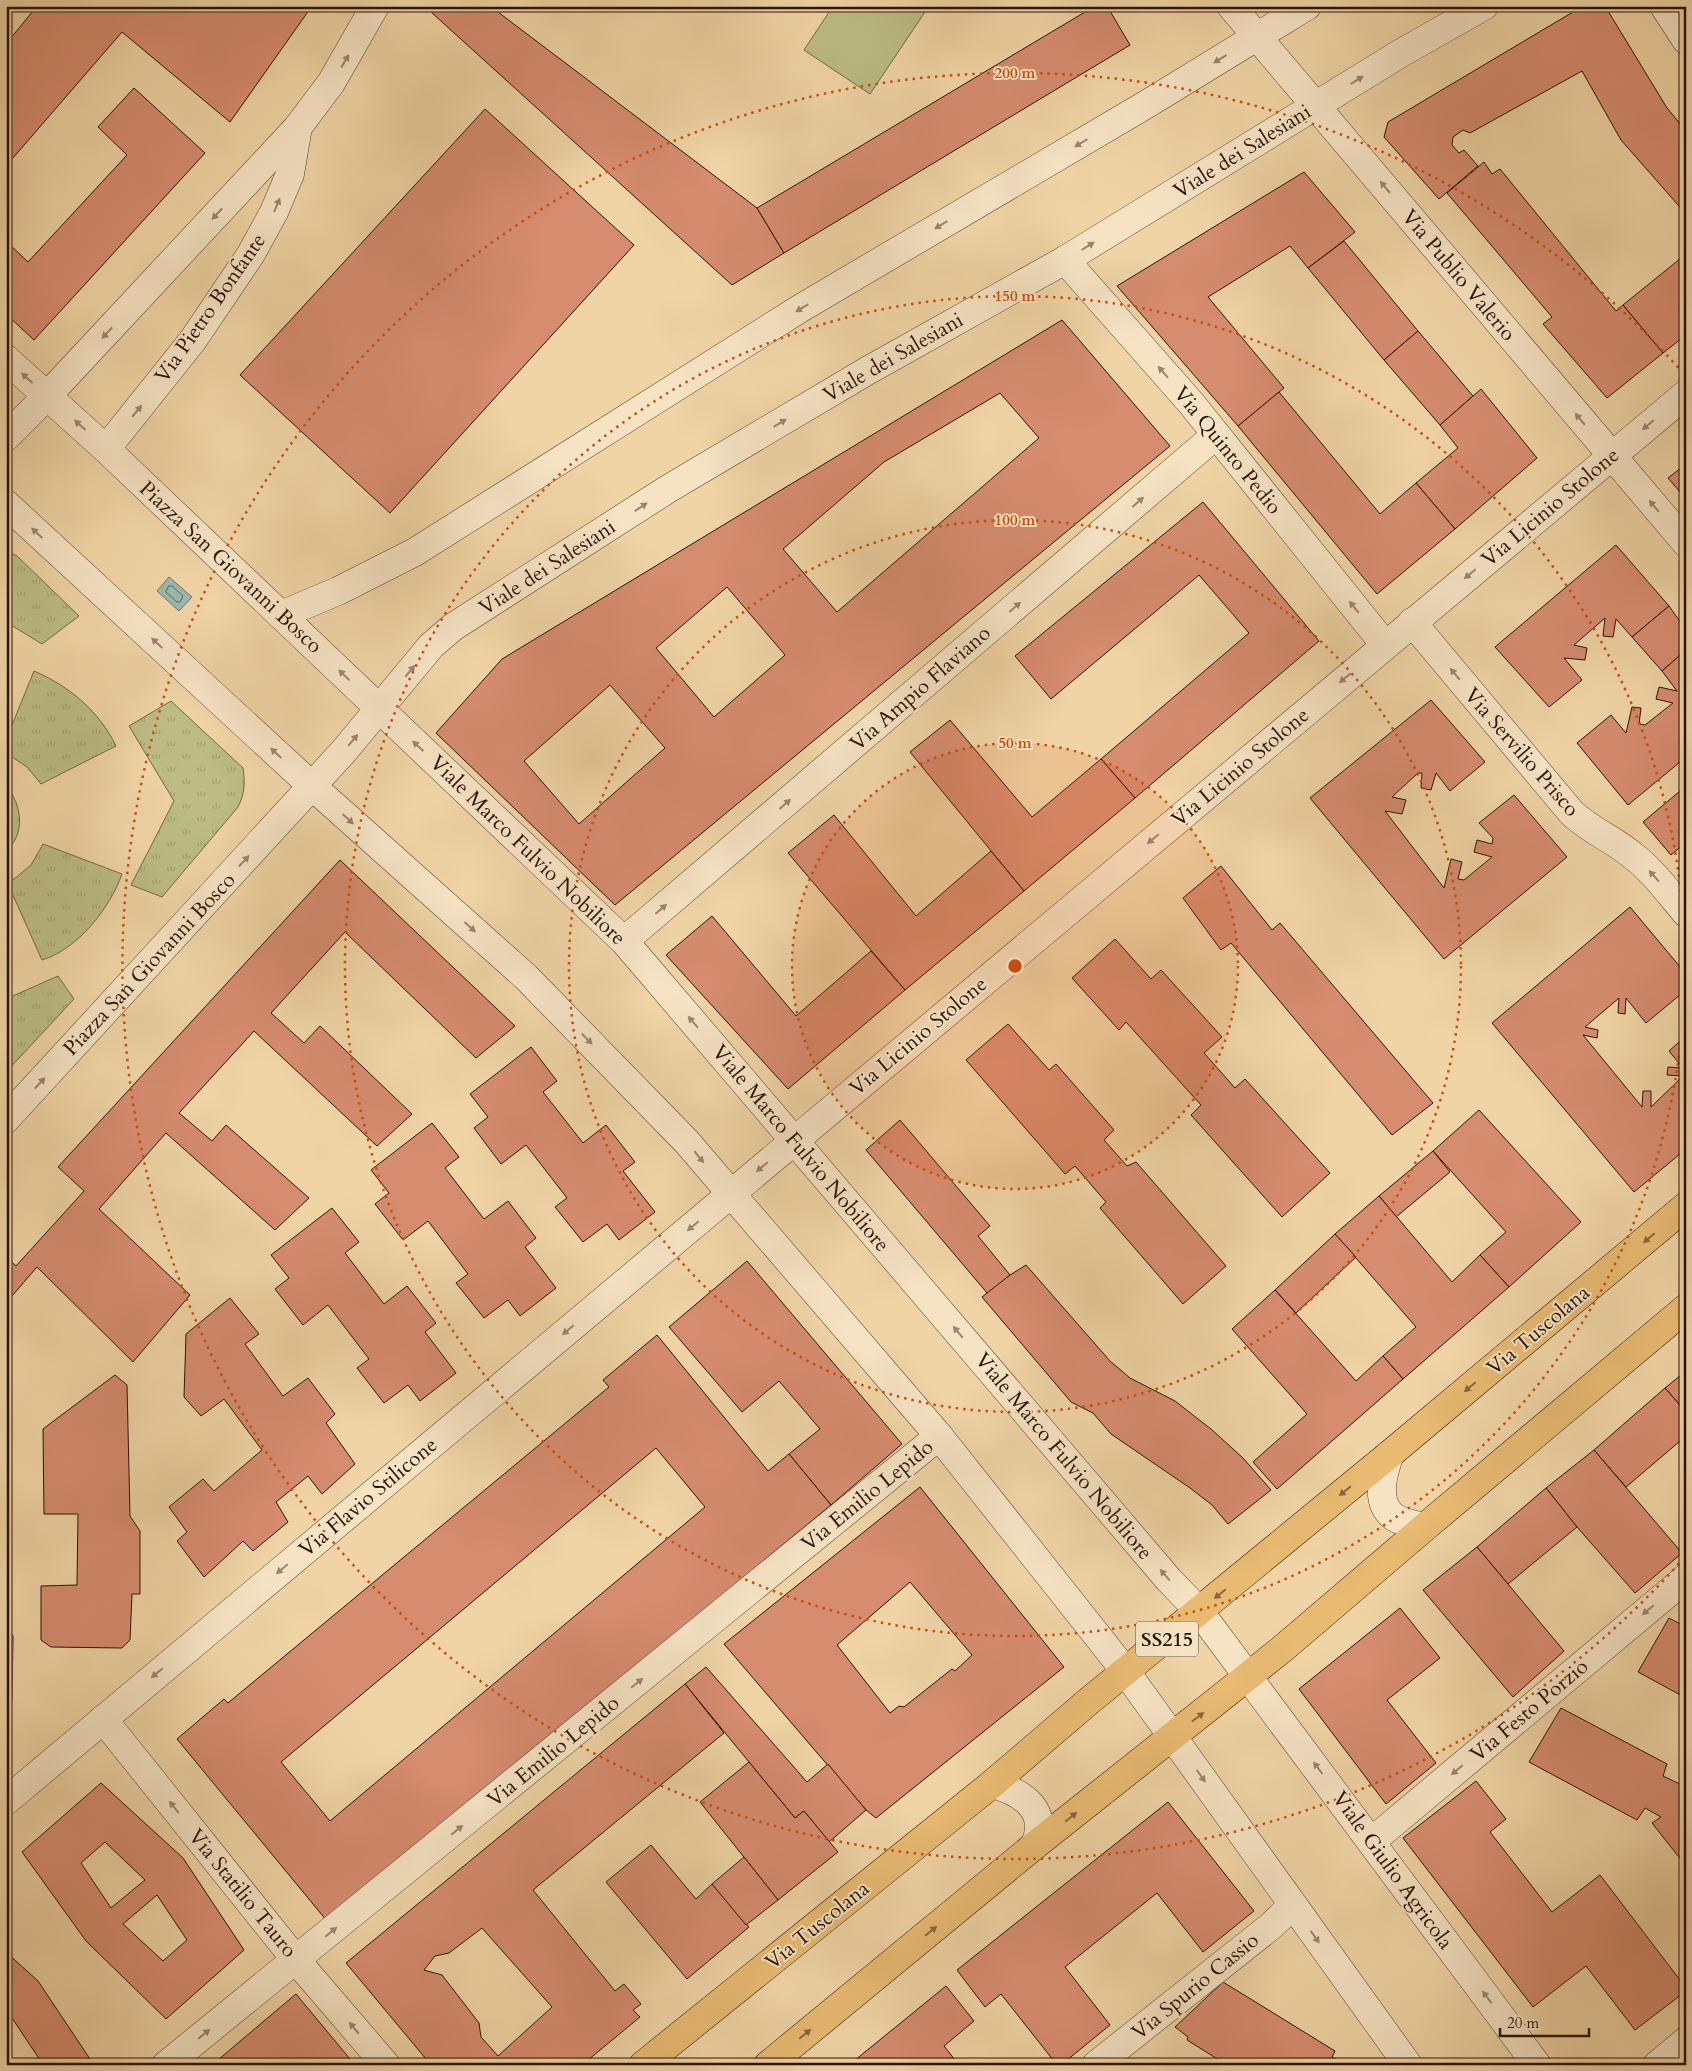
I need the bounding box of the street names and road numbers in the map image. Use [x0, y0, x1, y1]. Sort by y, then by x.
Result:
street label: Viale dei Salesiani [1168, 97, 1317, 205]
street label: Via Publio Valerio [1395, 203, 1522, 347]
street label: Via Pietro Bonfante [148, 228, 273, 389]
street label: Viale dei Salesiani [818, 305, 969, 409]
street label: Via Quinto Pedio [1167, 380, 1288, 521]
street label: Via Licinio Stolone [1475, 441, 1625, 574]
street label: Piazza San Giovanni Bosco [133, 475, 329, 660]
street label: Viale dei Salesiani [473, 512, 621, 622]
street label: Via Ampio Flaviano [844, 619, 997, 758]
street label: Via Servilio Prisco [1457, 682, 1586, 823]
street label: Via Licinio Stolone [1165, 701, 1315, 834]
street label: Viale Marco Fulvio Nobiliore [423, 749, 632, 952]
street label: Piazza San Giovanni Bosco [57, 866, 242, 1062]
street label: Via Licinio Stolone [843, 970, 993, 1103]
street label: Viale Marco Fulvio Nobiliore [705, 1038, 896, 1258]
street label: Via Tuscolana [1481, 1279, 1596, 1382]
street label: Viale Marco Fulvio Nobiliore [968, 1346, 1159, 1566]
street label: Via Flavio Stilicone [293, 1431, 444, 1564]
street label: Via Emilio Lepido [795, 1433, 940, 1558]
road number: SS215 [1136, 1622, 1198, 1656]
street label: Via Festo Porzio [1464, 1652, 1595, 1769]
street label: Via Emilio Lepido [481, 1689, 626, 1814]
street label: Viale Giulio Agricola [1325, 1785, 1460, 1955]
street label: Via Statilio Tauro [182, 1823, 304, 1964]
street label: Via Tuscolana [759, 1874, 876, 1976]
street label: Via Spurio Cassio [1125, 1926, 1265, 2047]

